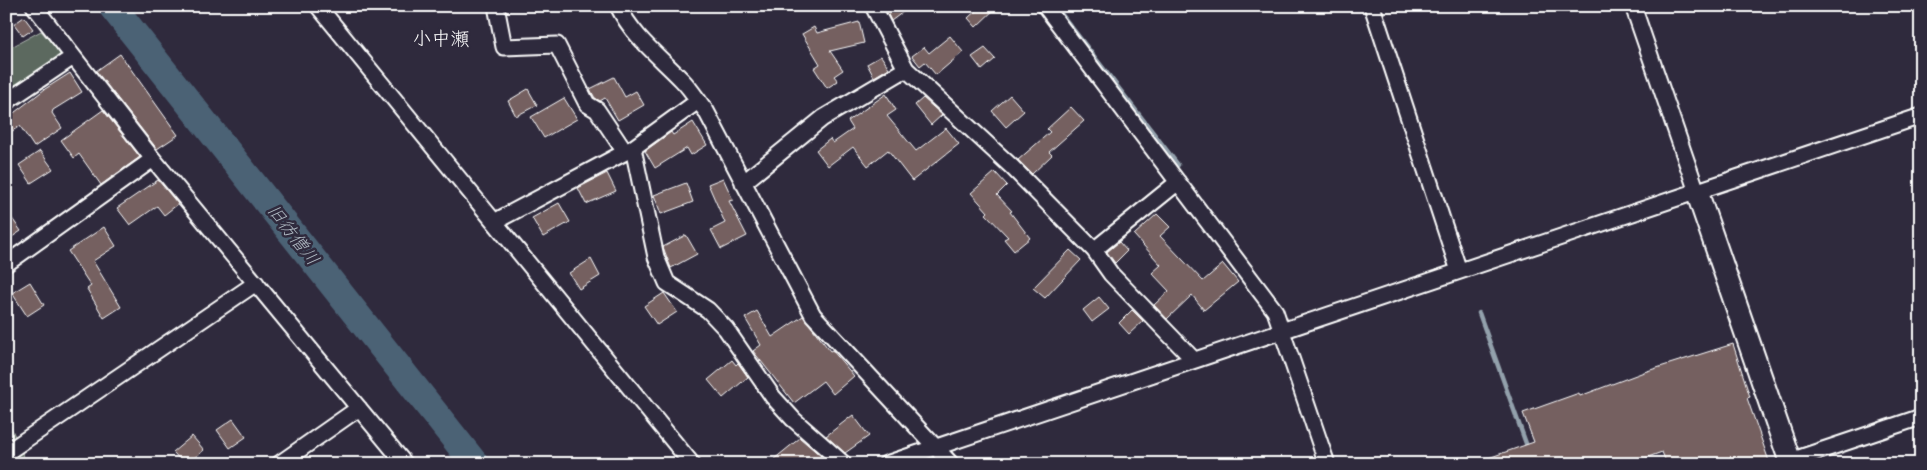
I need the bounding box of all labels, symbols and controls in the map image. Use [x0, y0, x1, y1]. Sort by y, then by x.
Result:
district label: 小中瀬 [412, 28, 470, 50]
water label: 旧彷僧川 [263, 200, 323, 270]

